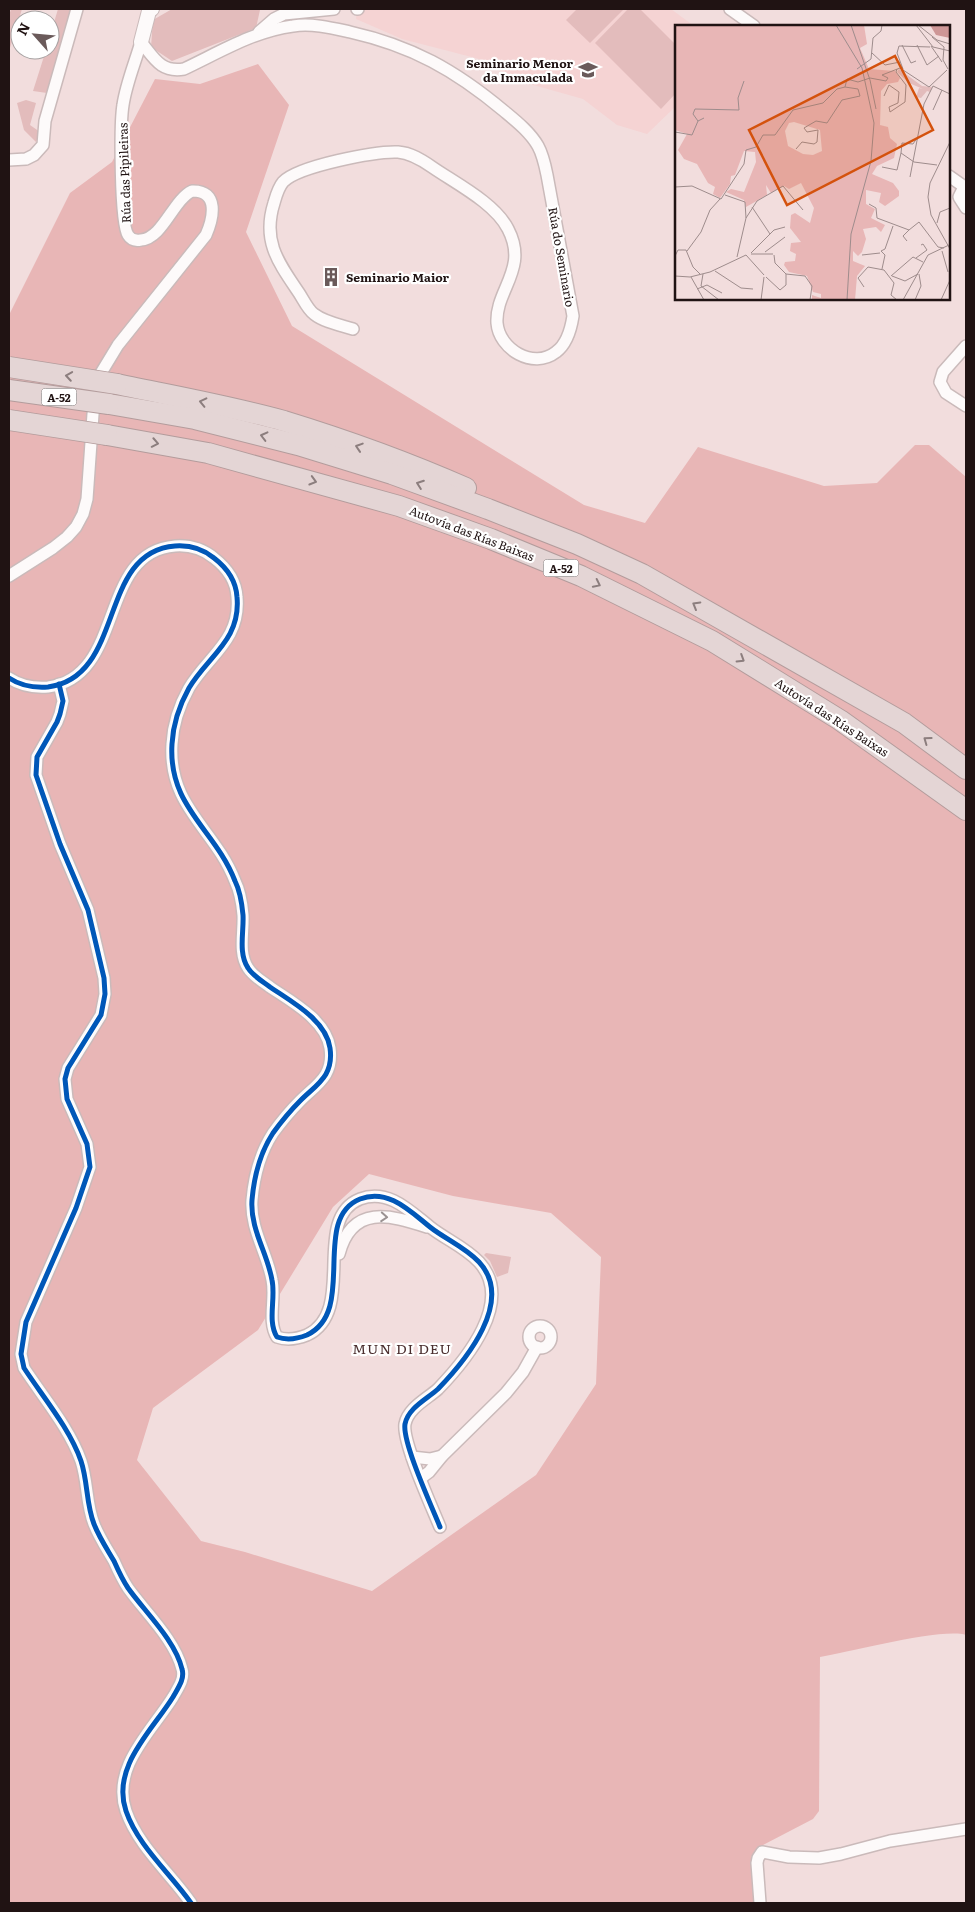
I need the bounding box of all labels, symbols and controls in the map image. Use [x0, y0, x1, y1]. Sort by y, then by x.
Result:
north arrow [10, 10, 60, 60]
text: N [11, 19, 34, 38]
inset map [675, 25, 950, 300]
place label: Seminario Menor da Inmaculada [466, 54, 573, 86]
school or university icon: Seminario Menor da Inmaculada [577, 59, 599, 81]
street label: Rúa das Pipileiras [113, 122, 135, 223]
street label: Rúa do Seminario [544, 206, 580, 308]
building icon: Seminario Maior [320, 266, 342, 288]
place label: Seminario Maior [346, 268, 450, 286]
one-way arrow [65, 371, 74, 381]
road number: A-52 [42, 388, 76, 406]
one-way arrow [199, 397, 208, 408]
one-way arrow [260, 431, 269, 442]
one-way arrow [150, 438, 159, 448]
one-way arrow [356, 442, 364, 452]
one-way arrow [308, 476, 316, 486]
one-way arrow [416, 480, 424, 490]
street label: Autovía das Rías Baixas [407, 501, 538, 565]
road number: A-52 [544, 560, 578, 576]
one-way arrow [592, 578, 601, 588]
one-way arrow [693, 601, 702, 611]
one-way arrow [735, 652, 744, 662]
street label: Autovía das Rías Baixas [772, 673, 893, 761]
one-way arrow [923, 737, 933, 746]
one-way arrow [380, 1211, 388, 1222]
district label: MUN DI DEU [352, 1338, 452, 1358]

